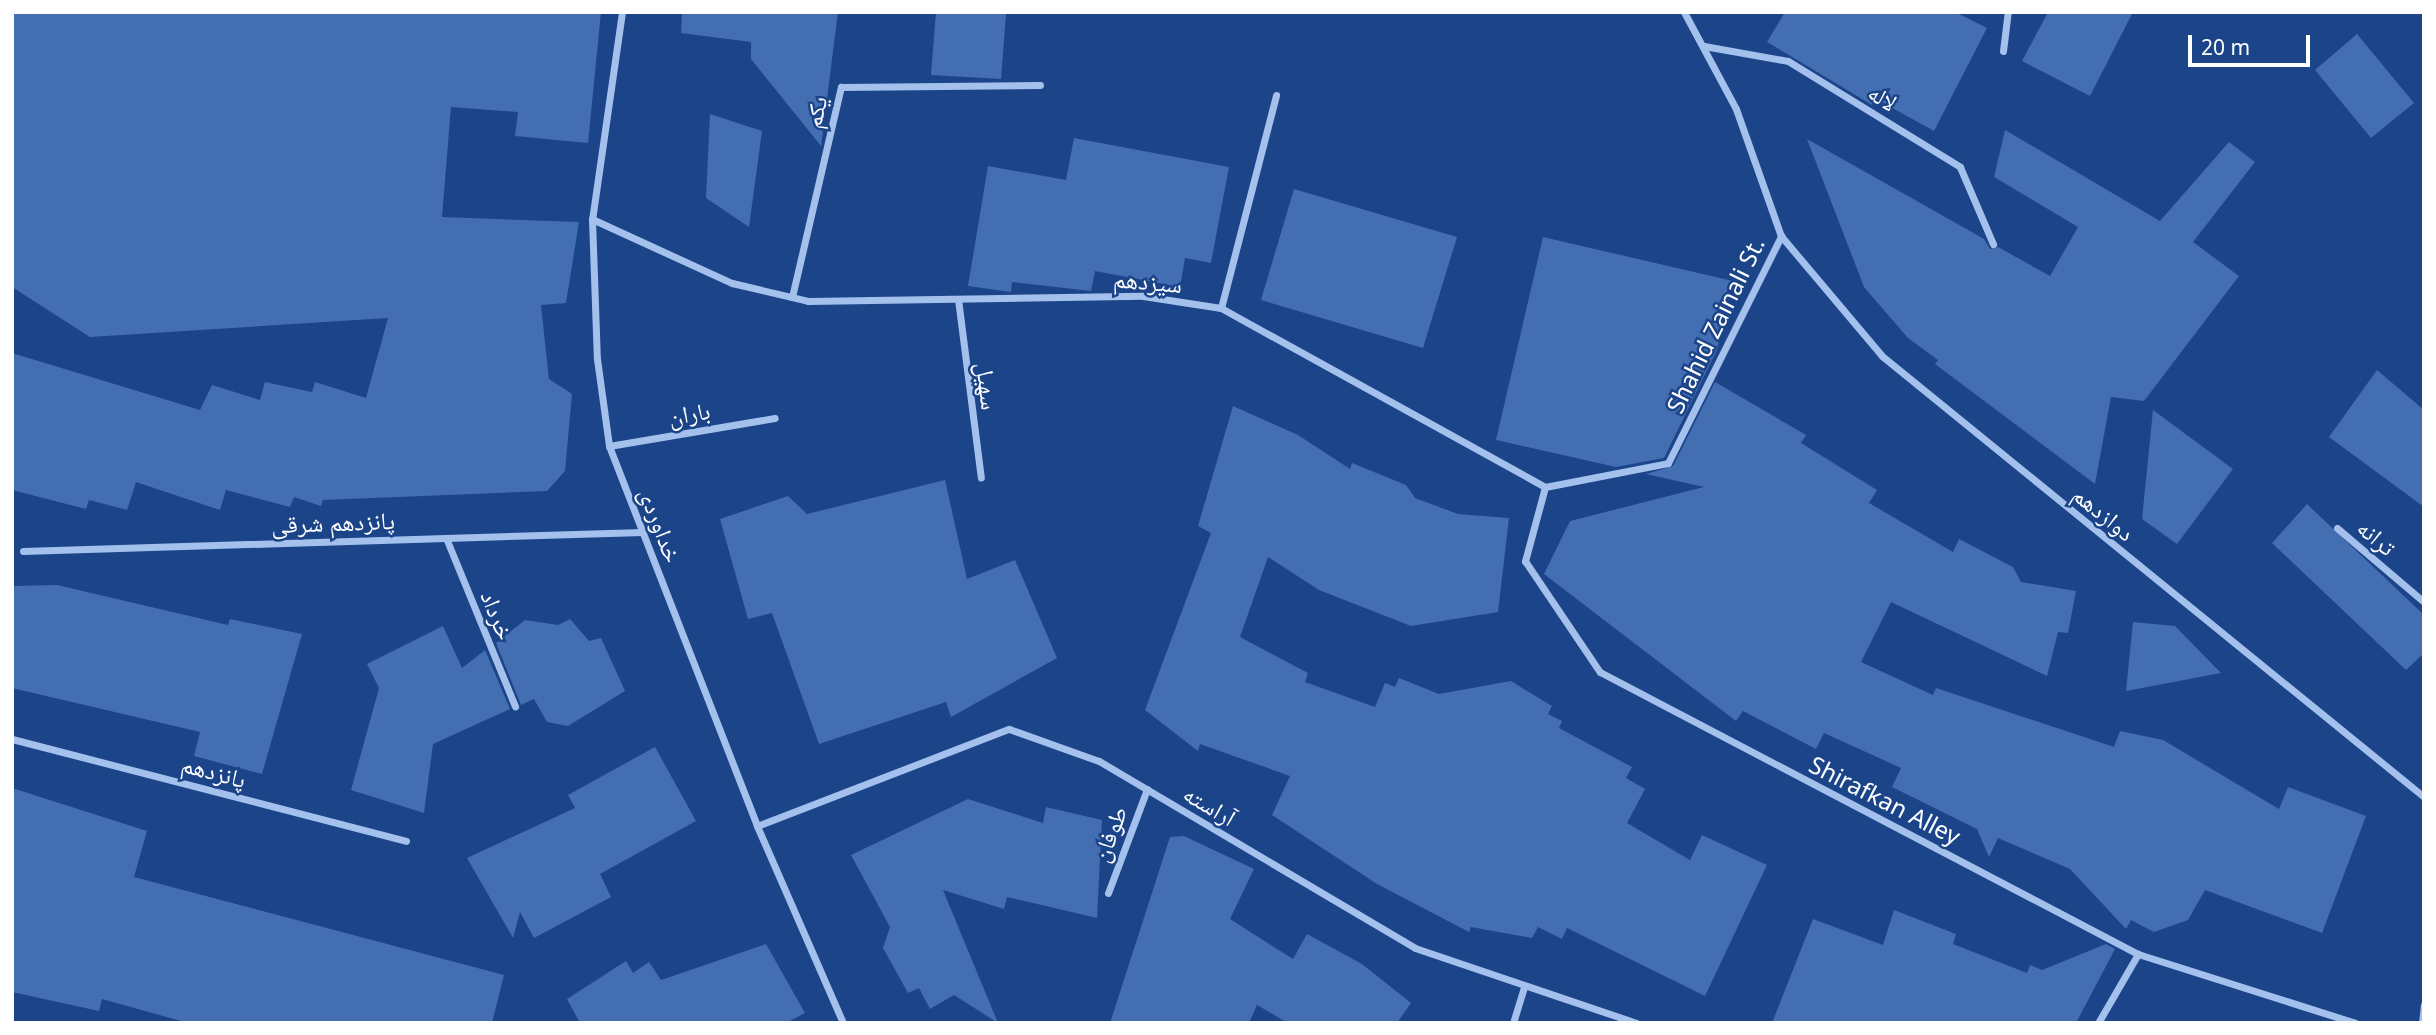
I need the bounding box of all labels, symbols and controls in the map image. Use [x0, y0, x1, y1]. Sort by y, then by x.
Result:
scale bar [2191, 21, 2314, 65]
text: 20 m [2201, 33, 2250, 61]
street label: لاله [1863, 77, 1903, 117]
street label: یکم [797, 93, 833, 131]
street label: Shahid Zainali St. [1660, 232, 1770, 418]
street label: سیزدهم [1112, 264, 1184, 298]
street label: سهیل [971, 361, 1005, 411]
street label: باران [666, 395, 712, 431]
street label: دوازدهم [2067, 479, 2141, 547]
street label: خداوردی [634, 484, 688, 566]
street label: پانزدهم شرقی [271, 505, 395, 539]
street label: ترانه [2352, 513, 2402, 561]
street label: خرداد [475, 586, 521, 644]
street label: پانزدهم [179, 749, 249, 793]
street label: Shirafkan Alley [1805, 750, 1965, 850]
street label: آراسته [1179, 778, 1241, 832]
street label: طوفان [1085, 802, 1133, 866]

